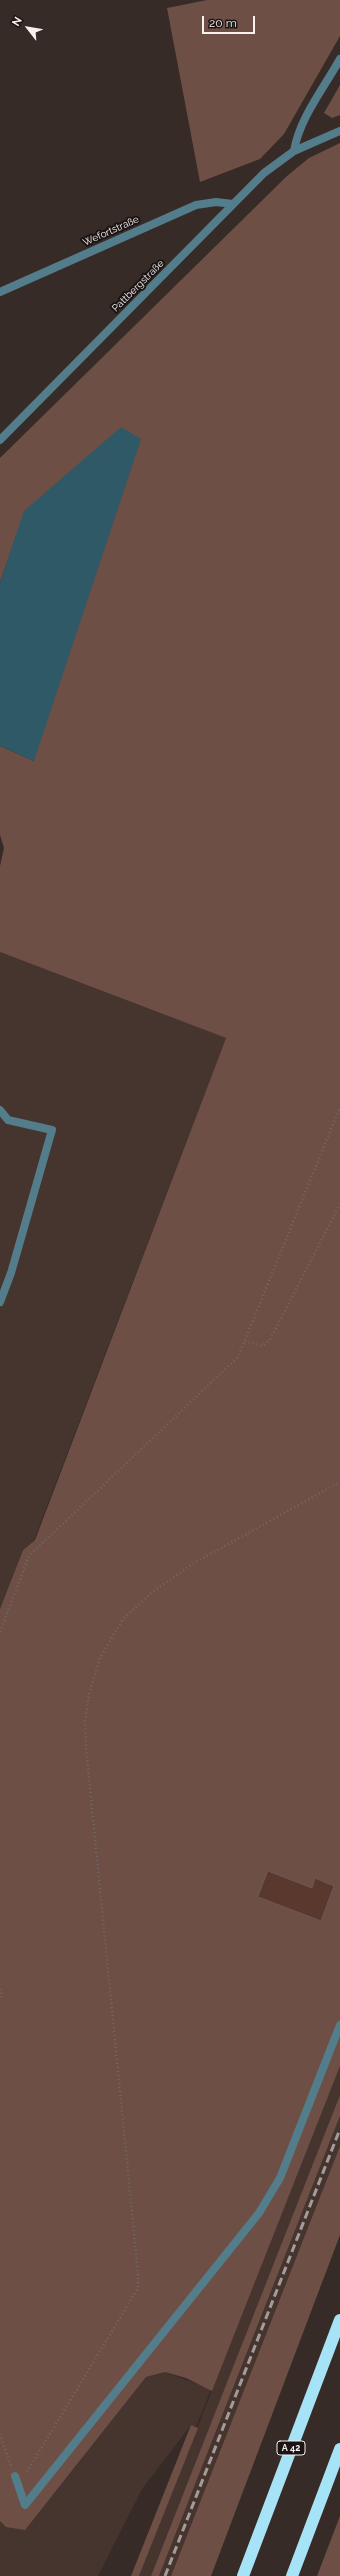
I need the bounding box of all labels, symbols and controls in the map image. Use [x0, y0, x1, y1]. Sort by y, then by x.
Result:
north arrow [8, 8, 48, 48]
scale bar [204, 8, 257, 34]
text: N [10, 15, 25, 29]
text: 20 m [209, 16, 237, 30]
street label: Wefortstraße [81, 213, 141, 249]
street label: Pattbergstraße [110, 258, 166, 314]
road number: A 42 [277, 2441, 305, 2455]

